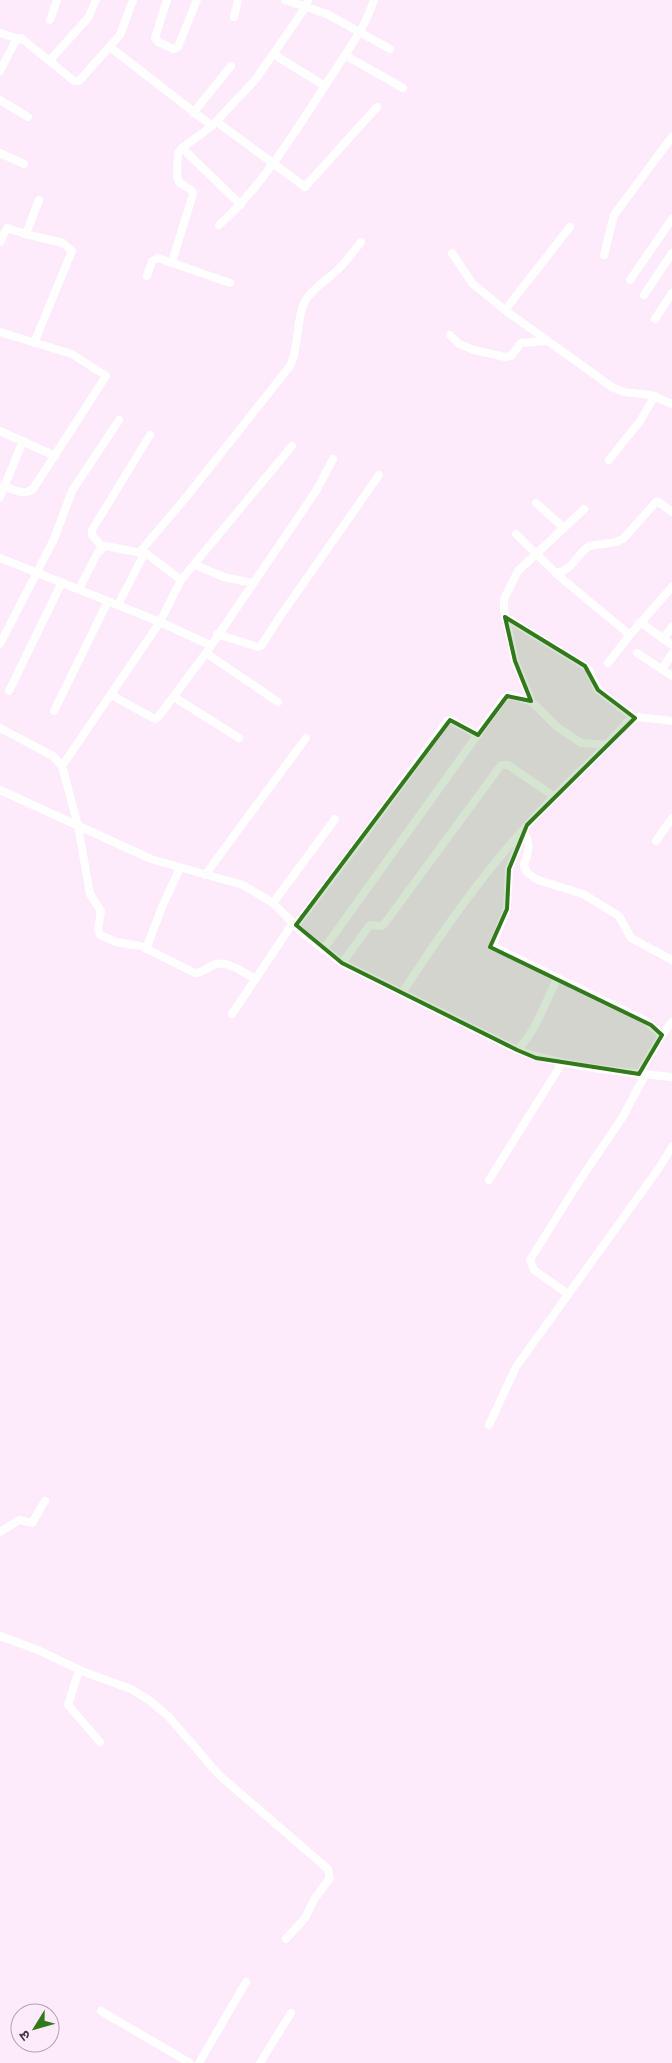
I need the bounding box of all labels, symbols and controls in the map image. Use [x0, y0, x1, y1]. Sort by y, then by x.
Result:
north arrow [10, 2003, 60, 2053]
text: उ [14, 2027, 33, 2045]

